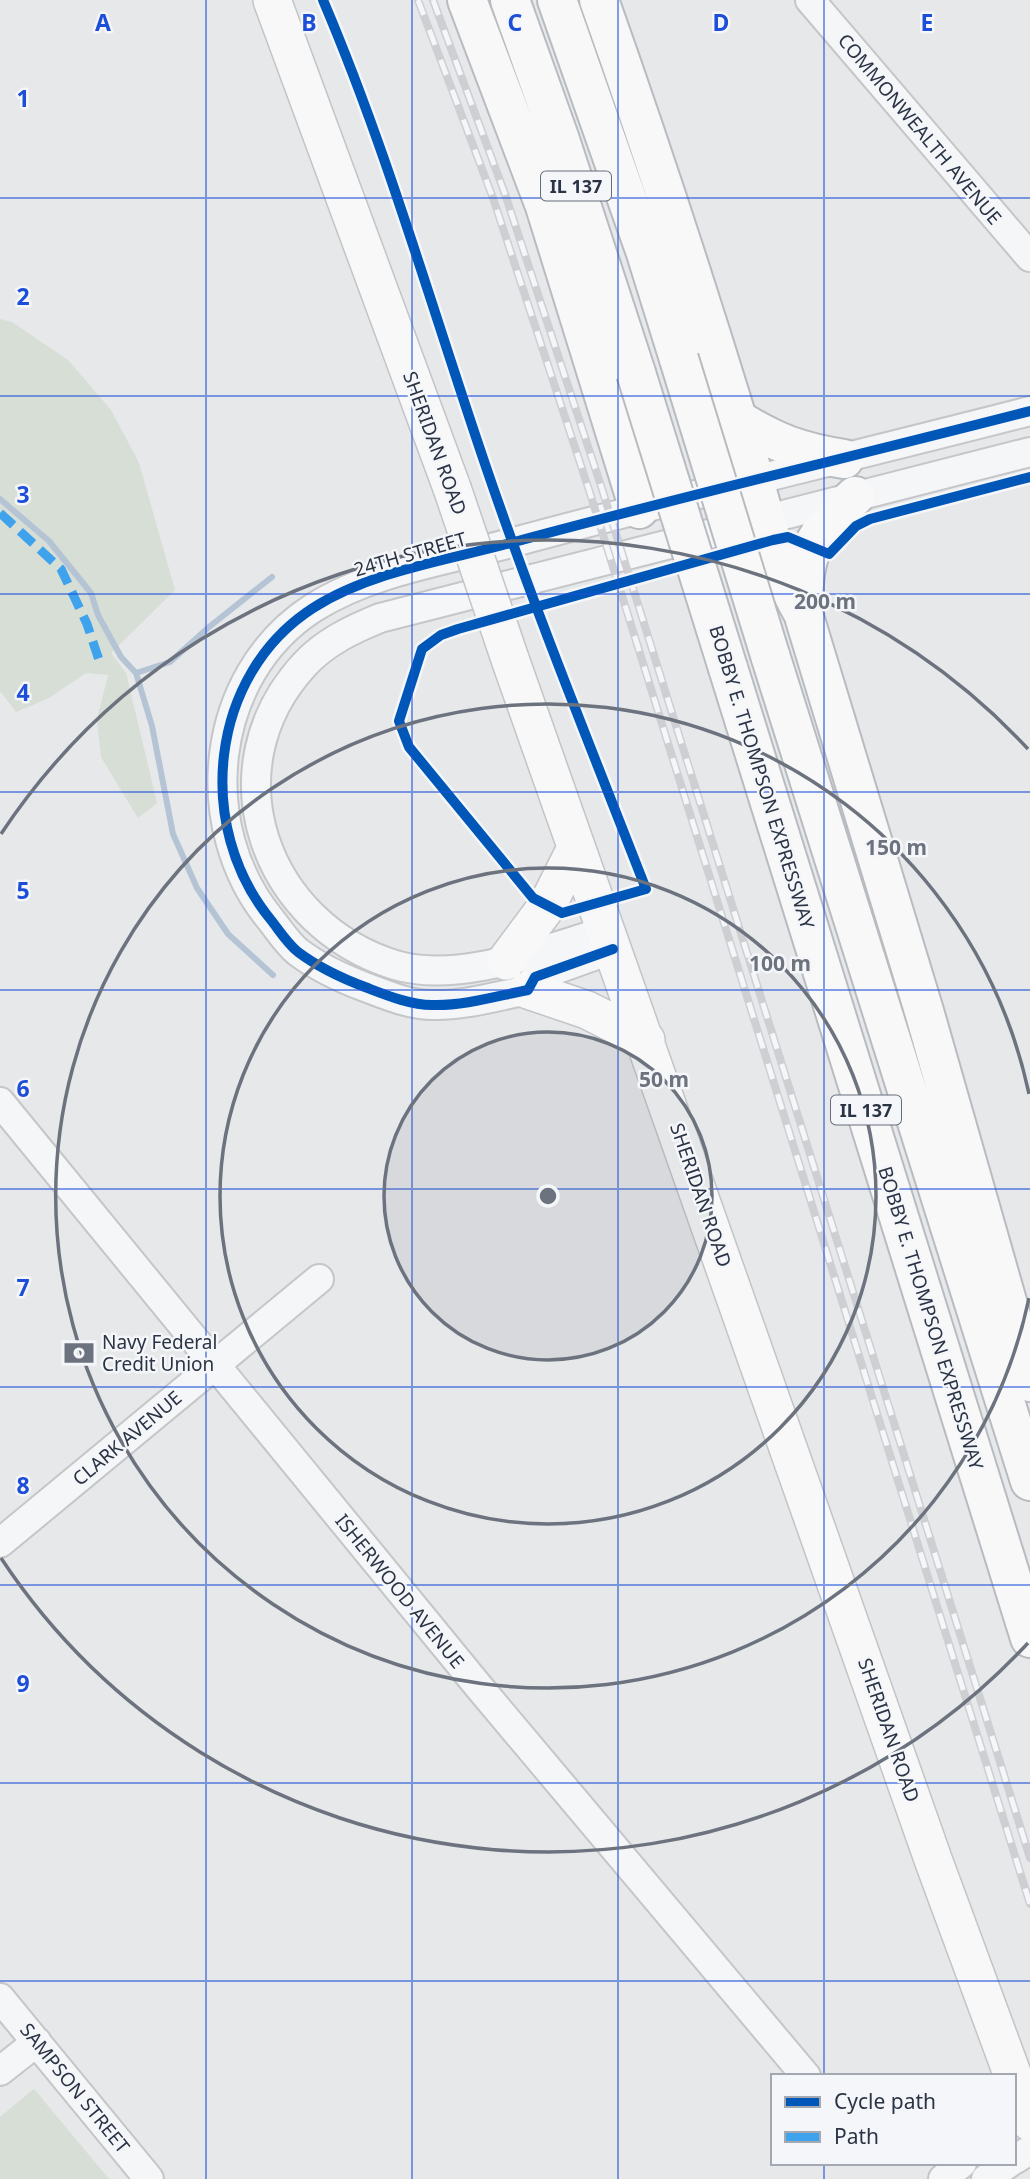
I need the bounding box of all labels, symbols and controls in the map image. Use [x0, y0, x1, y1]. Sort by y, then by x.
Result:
text: A [95, 6, 111, 38]
text: B [301, 6, 317, 38]
text: C [508, 6, 523, 38]
text: D [713, 6, 729, 38]
text: E [921, 6, 933, 38]
street label: COMMONWEALTH AVENUE [832, 28, 1008, 230]
text: 1 [16, 82, 30, 114]
road number: IL 137 [541, 172, 611, 201]
text: 2 [16, 280, 30, 312]
street label: SHERIDAN ROAD [397, 368, 473, 518]
text: 3 [16, 478, 30, 510]
street label: 24TH STREET [351, 525, 470, 582]
text: 200 m [794, 587, 856, 615]
street label: BOBBY E. THOMPSON EXPRESSWAY [703, 622, 821, 932]
text: 4 [16, 676, 30, 708]
text: 150 m [865, 833, 927, 861]
text: 5 [16, 874, 30, 906]
text: 100 m [749, 949, 811, 977]
text: 50 m [639, 1065, 689, 1093]
text: 6 [16, 1072, 30, 1104]
road number: IL 137 [831, 1096, 901, 1125]
street label: SHERIDAN ROAD [664, 1120, 738, 1270]
street label: BOBBY E. THOMPSON EXPRESSWAY [872, 1163, 990, 1473]
centre of rings [536, 1184, 560, 1208]
text: 7 [16, 1271, 30, 1303]
place label: Navy Federal Credit Union [102, 1329, 217, 1377]
bank icon: Navy Federal Credit Union [62, 1336, 96, 1370]
street label: CLARK AVENUE [67, 1385, 187, 1491]
text: 8 [16, 1469, 30, 1501]
street label: ISHERWOOD AVENUE [330, 1508, 470, 1674]
street label: SHERIDAN ROAD [852, 1655, 926, 1805]
text: 9 [16, 1667, 30, 1699]
street label: SAMPSON STREET [14, 2017, 136, 2159]
legend [771, 2074, 1016, 2165]
text: Cycle path [834, 2087, 936, 2115]
text: Path [834, 2122, 879, 2150]

